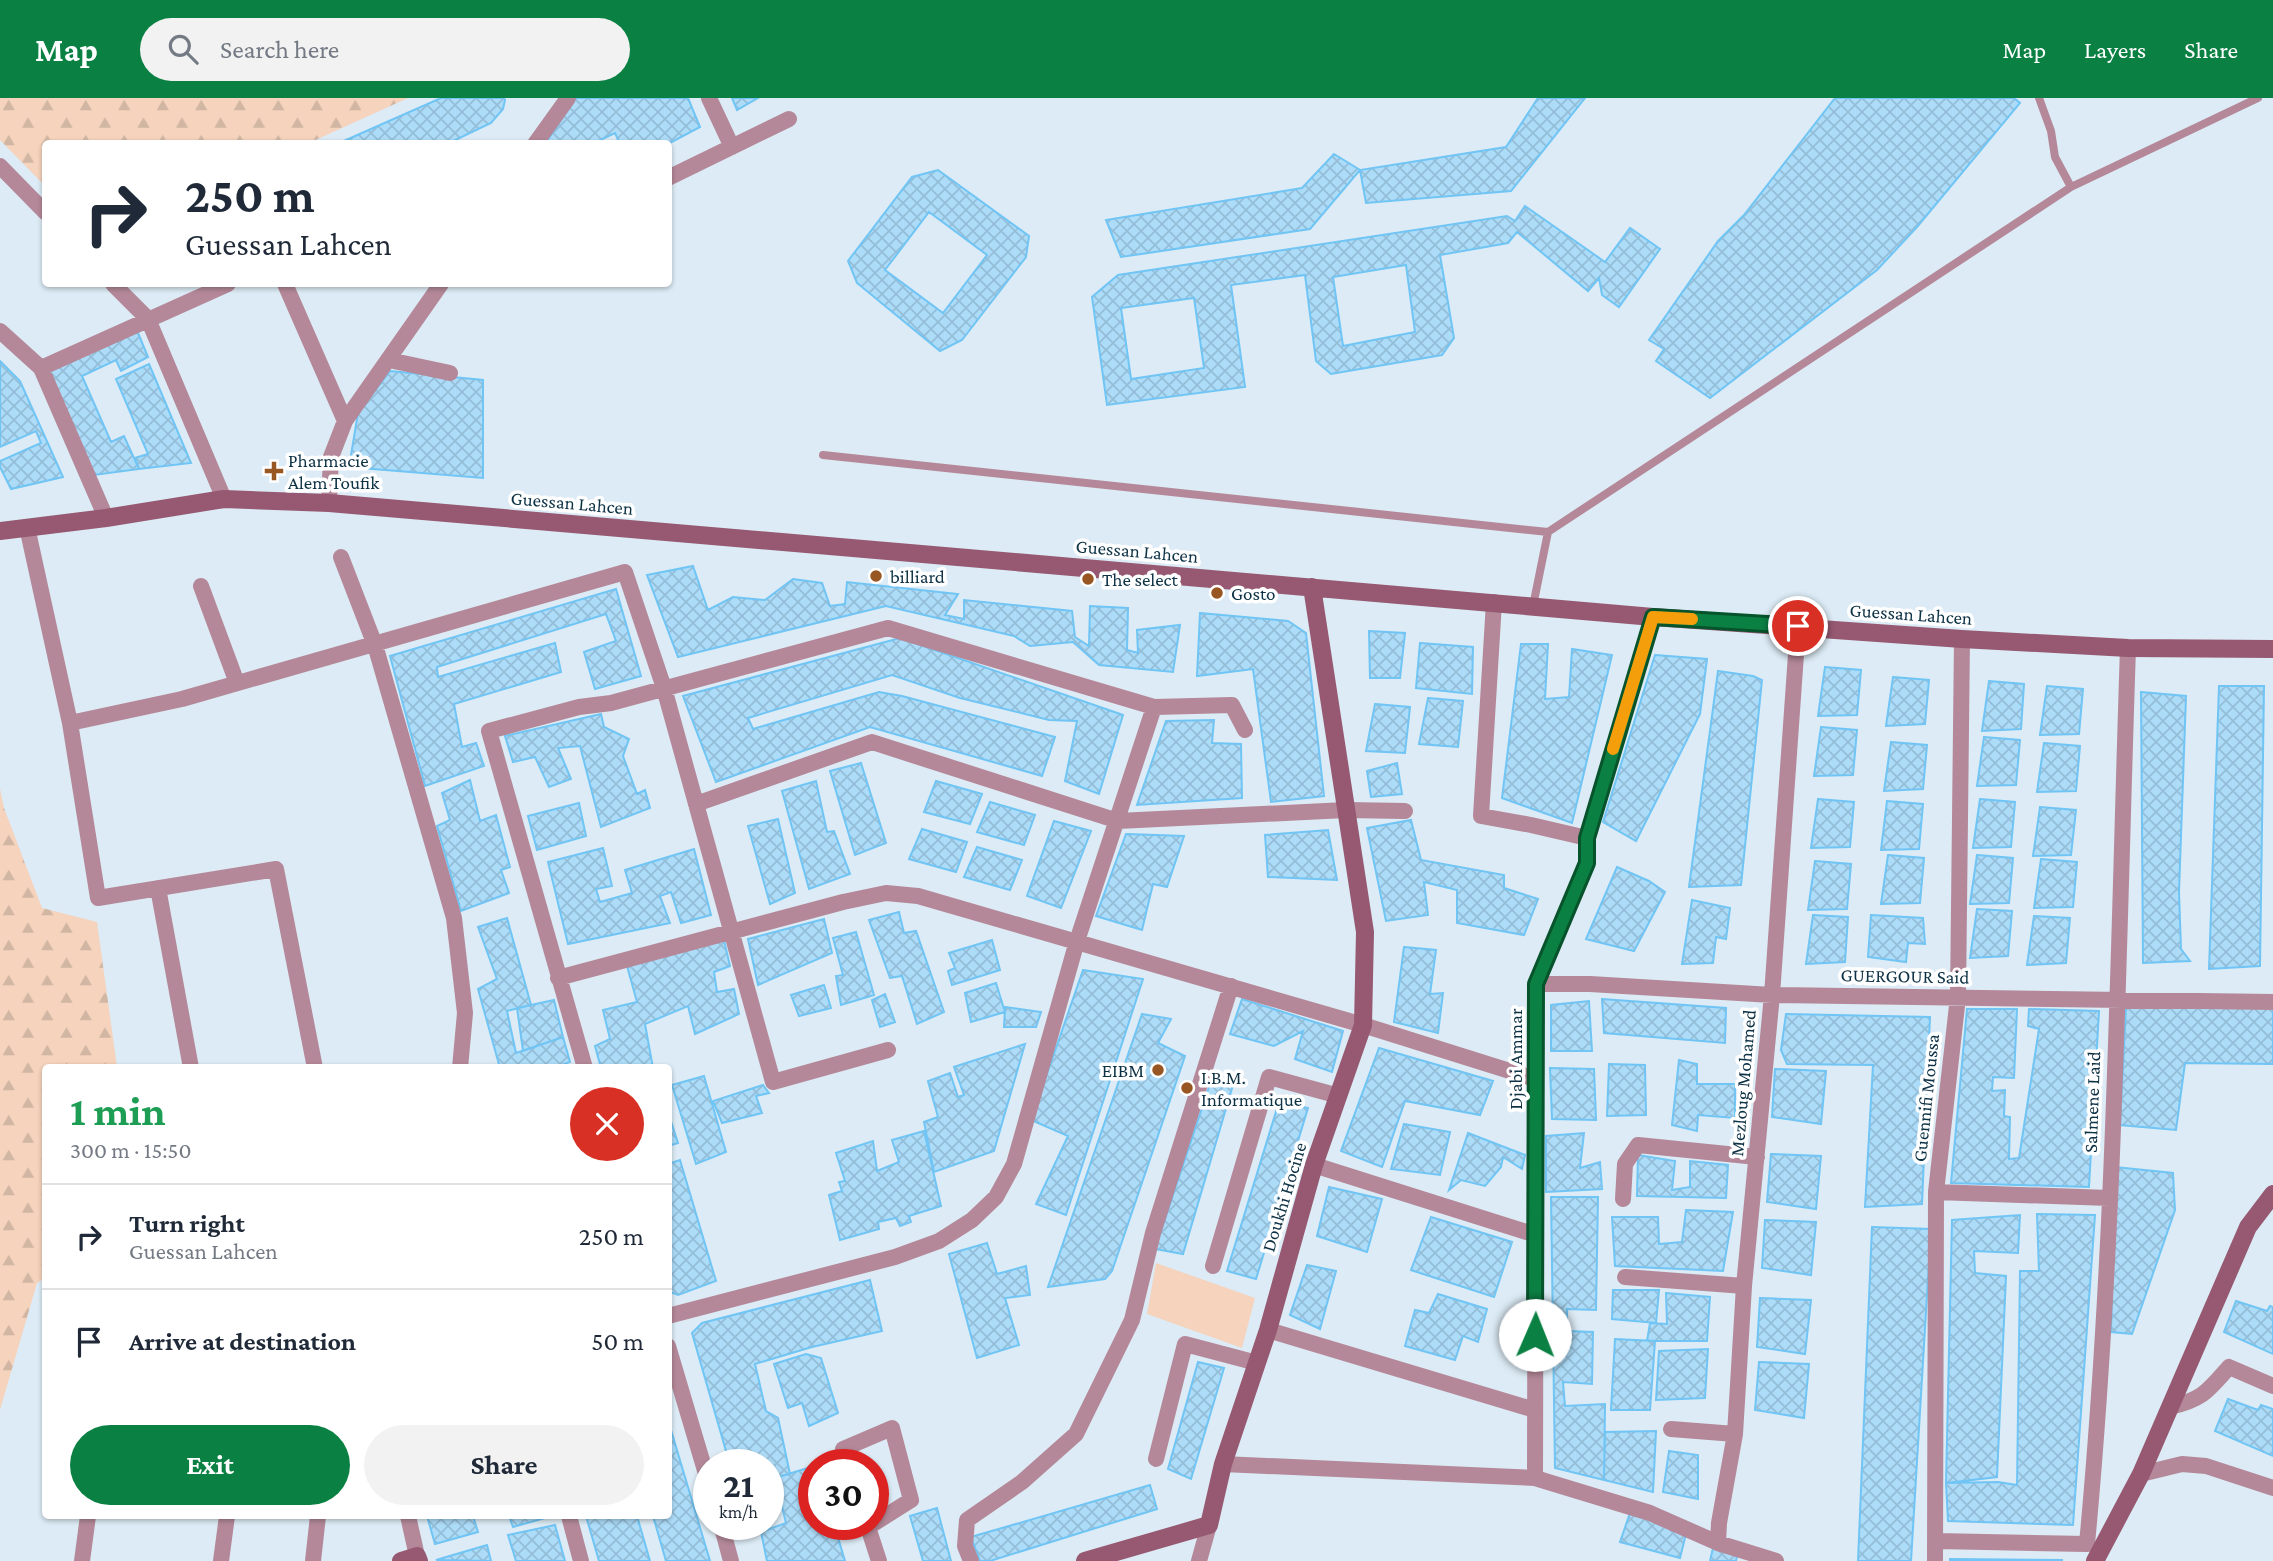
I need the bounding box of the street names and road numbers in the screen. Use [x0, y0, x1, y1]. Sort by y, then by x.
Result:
street label: Guessan Lahcen [510, 487, 634, 519]
street label: Guessan Lahcen [1075, 535, 1199, 567]
street label: Guessan Lahcen [1849, 599, 1973, 629]
street label: GUERGOUR Said [1840, 964, 1970, 988]
street label: Djabi Ammar [1505, 1008, 1527, 1110]
street label: Mezloug Mohamed [1726, 1009, 1760, 1157]
street label: Guennifi Moussa [1909, 1033, 1943, 1163]
street label: Salmene Laid [2080, 1051, 2104, 1153]
street label: Doukhi Hocine [1257, 1140, 1311, 1254]

